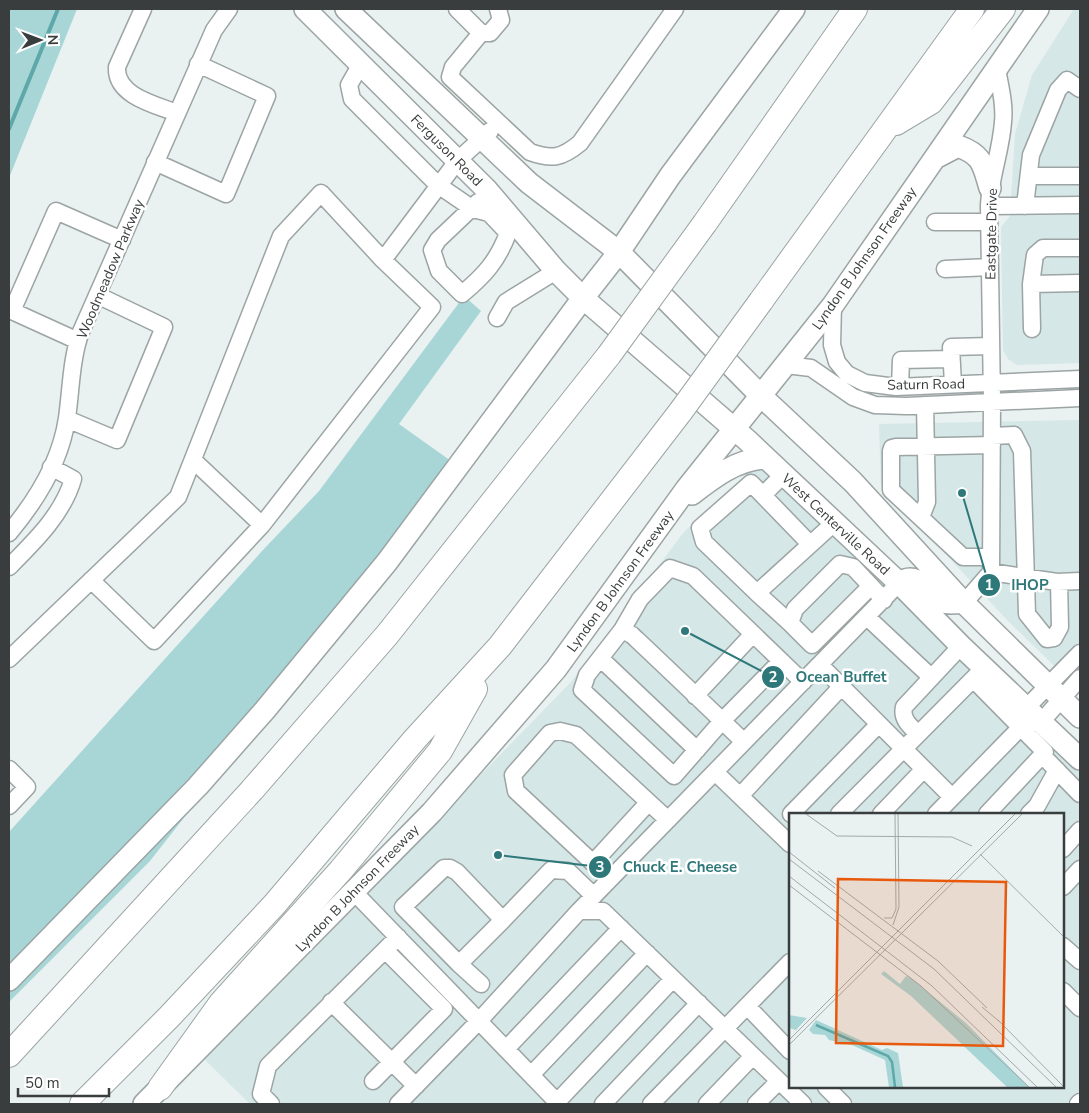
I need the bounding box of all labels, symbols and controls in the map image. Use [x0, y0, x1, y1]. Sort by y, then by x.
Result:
north arrow [15, 15, 65, 65]
text: N [43, 34, 62, 45]
street label: Ferguson Road [407, 110, 487, 190]
street label: Lyndon B Johnson Freeway [808, 182, 922, 334]
street label: Eastgate Drive [981, 188, 1002, 280]
street label: Woodmeadow Parkway [72, 196, 149, 342]
street label: Saturn Road [887, 374, 965, 395]
street label: West Centerville Road [777, 469, 894, 580]
street label: Lyndon B Johnson Freeway [563, 506, 679, 656]
callout: IHOP [976, 570, 1059, 600]
text: 1 [984, 575, 994, 595]
text: IHOP [1011, 575, 1049, 595]
callout: Ocean Buffet [761, 662, 897, 692]
text: 2 [768, 667, 778, 687]
text: Ocean Buffet [795, 667, 887, 687]
inset map [789, 813, 1064, 1088]
street label: Lyndon B Johnson Freeway [291, 820, 424, 956]
callout: Chuck E. Cheese [588, 852, 747, 882]
text: 3 [595, 857, 605, 877]
text: Chuck E. Cheese [623, 857, 737, 877]
scale bar [18, 1066, 109, 1098]
text: 50 m [25, 1073, 60, 1093]

